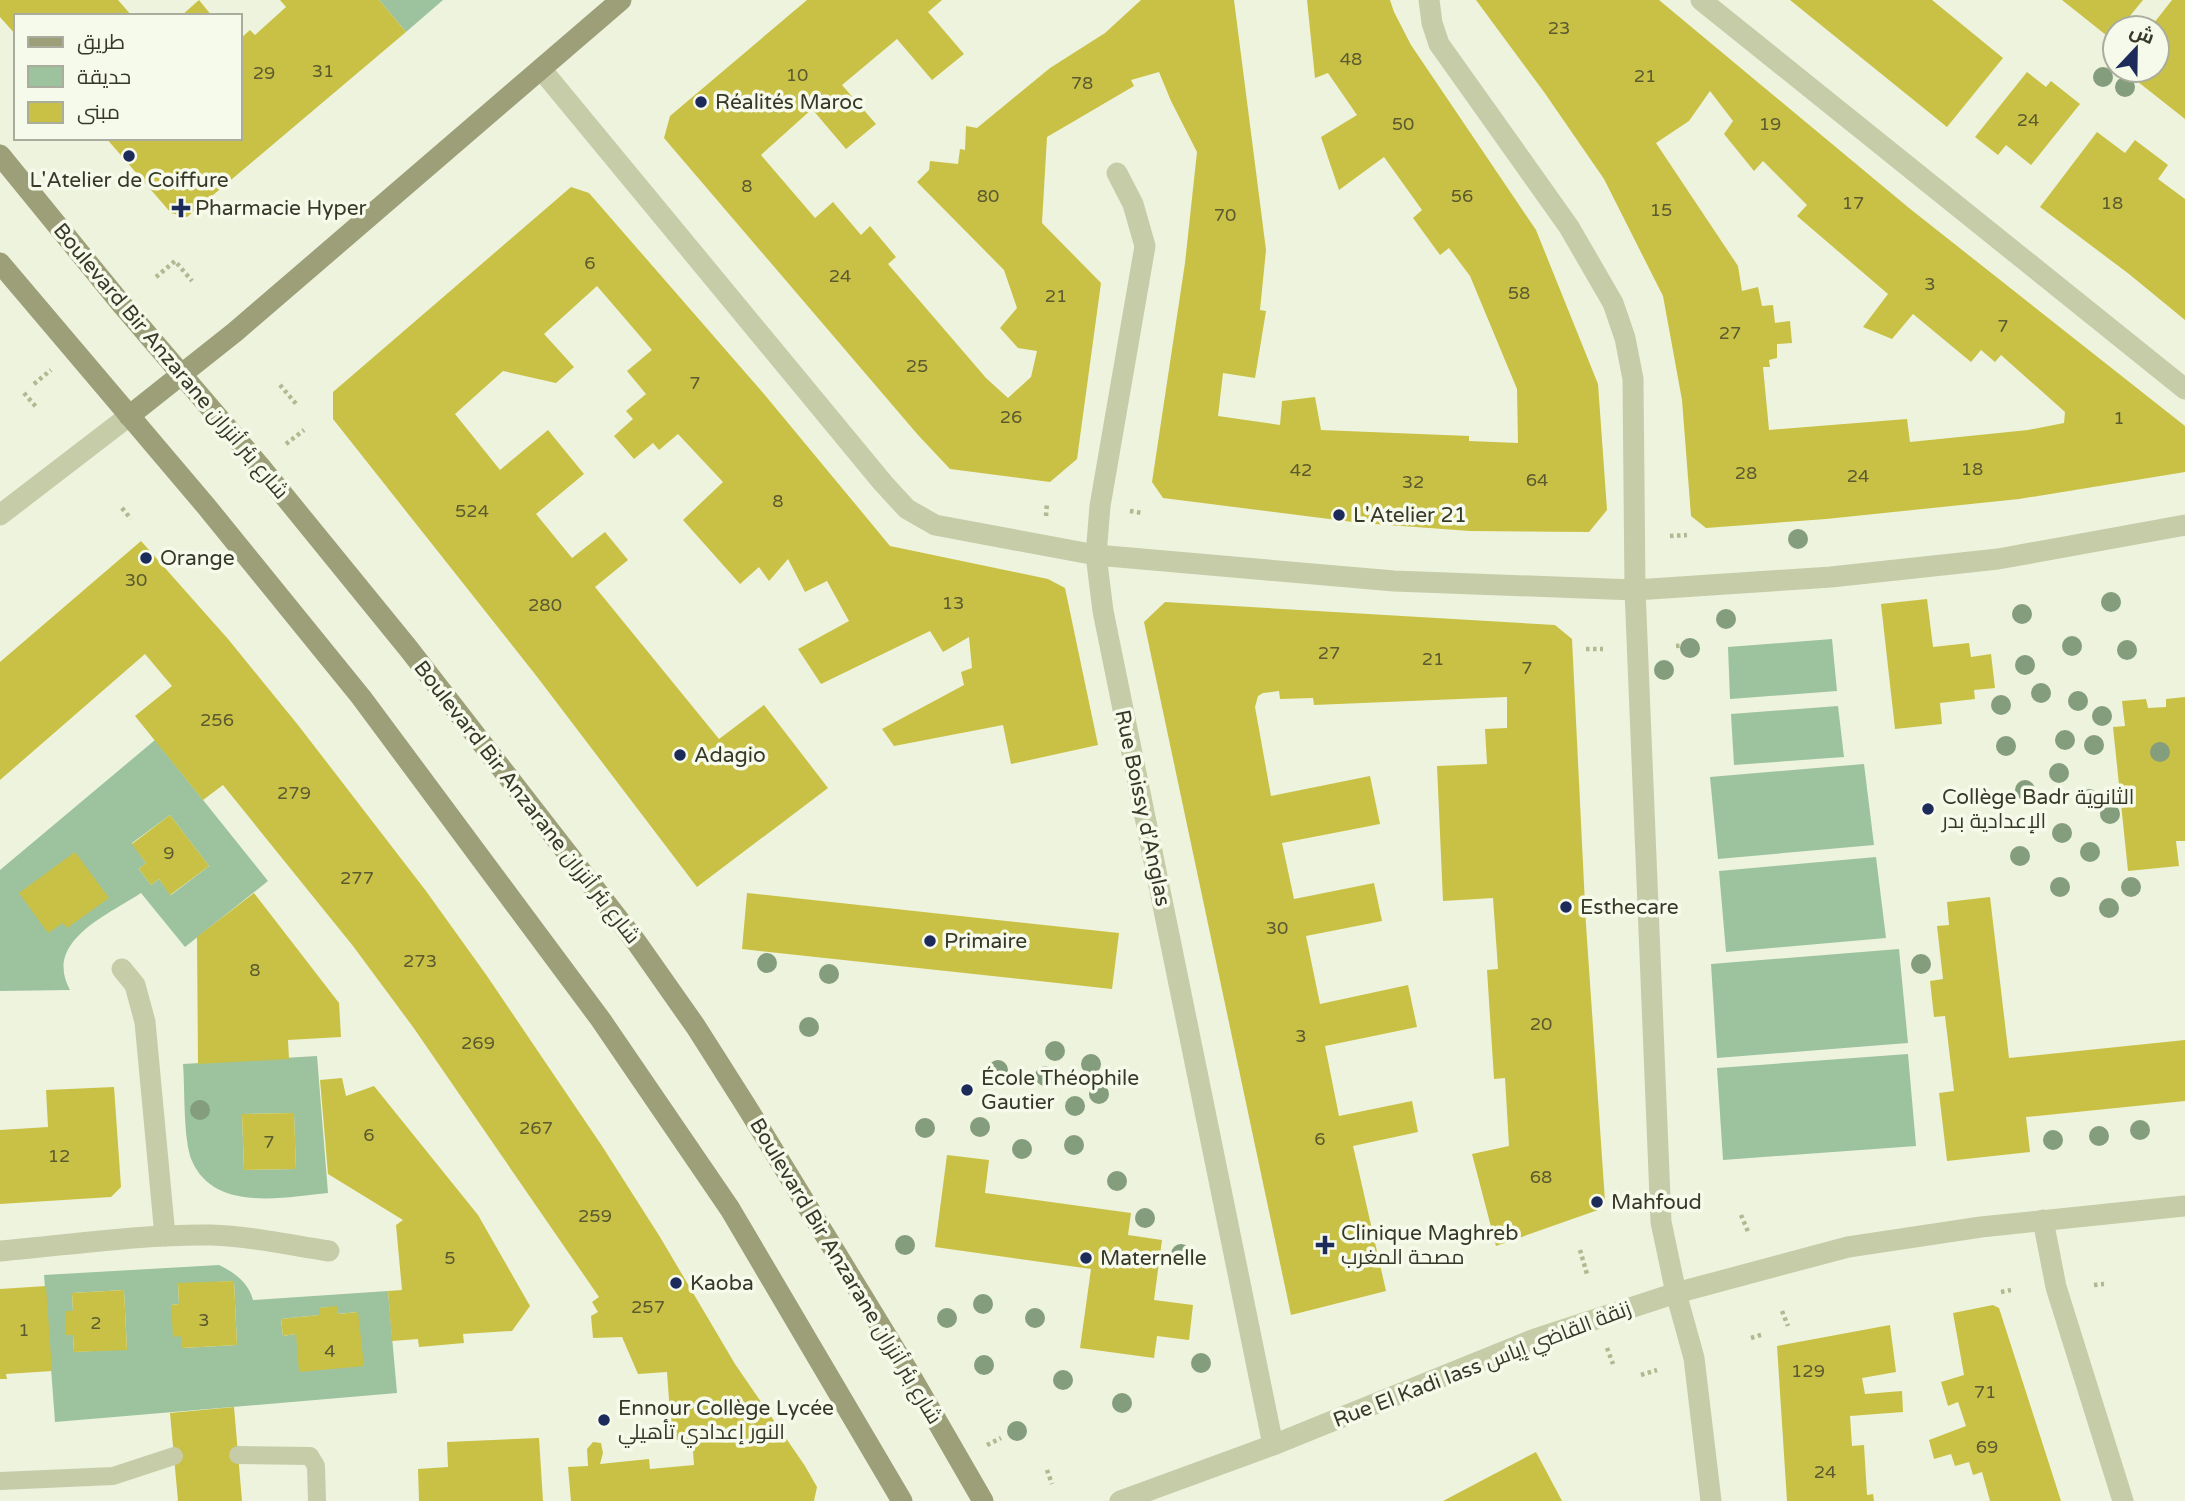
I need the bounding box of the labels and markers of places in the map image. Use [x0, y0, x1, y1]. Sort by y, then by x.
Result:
place label: Réalités Maroc [715, 90, 863, 115]
marker: Réalités Maroc [693, 94, 709, 110]
marker: L'Atelier de Coiffure [121, 148, 137, 164]
place label: L'Atelier de Coiffure [29, 168, 229, 193]
place label: Pharmacie Hyper [195, 196, 367, 221]
marker: Pharmacie Hyper [173, 200, 189, 216]
place label: L'Atelier 21 [1353, 503, 1467, 528]
marker: L'Atelier 21 [1331, 507, 1347, 523]
place label: Orange [160, 546, 235, 571]
marker: Orange [138, 550, 154, 566]
place label: Adagio [694, 743, 766, 768]
marker: Adagio [672, 747, 688, 763]
place label: Collège Badr الثانوية الإعدادية بدر [1941, 785, 2134, 834]
marker: Collège Badr الثانوية الإعدادية بدر [1920, 801, 1936, 817]
place label: Esthecare [1580, 895, 1679, 920]
marker: Esthecare [1558, 899, 1574, 915]
place label: Primaire [944, 929, 1027, 954]
marker: Primaire [922, 933, 938, 949]
place label: École Théophile Gautier [981, 1066, 1139, 1115]
marker: École Théophile Gautier [959, 1082, 975, 1098]
place label: Mahfoud [1611, 1190, 1702, 1215]
marker: Mahfoud [1589, 1194, 1605, 1210]
place label: Clinique Maghreb مصحة المغرب [1341, 1221, 1518, 1270]
marker: Clinique Maghreb مصحة المغرب [1315, 1235, 1335, 1255]
place label: Maternelle [1100, 1246, 1207, 1271]
marker: Maternelle [1078, 1250, 1094, 1266]
place label: Kaoba [690, 1271, 754, 1296]
marker: Kaoba [668, 1275, 684, 1291]
place label: Ennour Collège Lycée النور إعدادي تأهيلي [618, 1396, 834, 1448]
marker: Ennour Collège Lycée النور إعدادي تأهيلي [596, 1412, 612, 1428]

